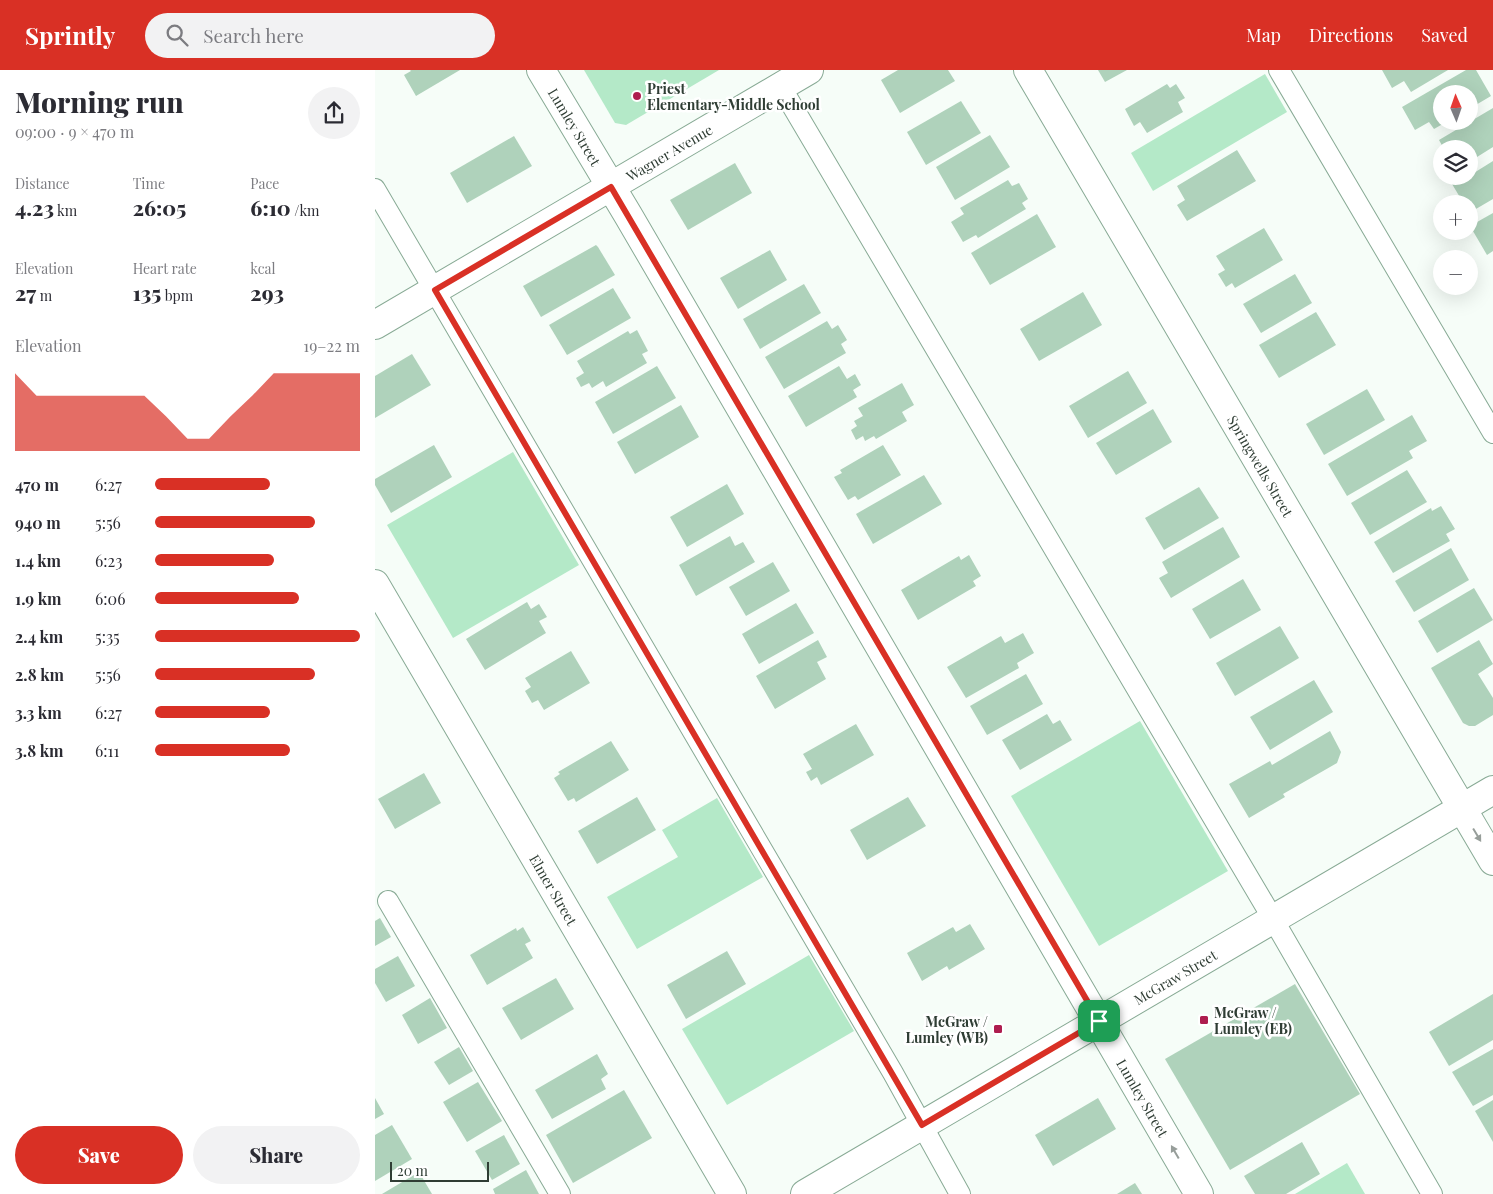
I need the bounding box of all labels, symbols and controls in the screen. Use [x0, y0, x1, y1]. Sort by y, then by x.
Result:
search box [145, 13, 495, 58]
text: Sprintly [25, 19, 115, 51]
icon: search [163, 21, 191, 49]
text: Search here [203, 22, 304, 48]
text: Map [1246, 23, 1281, 47]
text: Directions [1309, 23, 1393, 47]
text: Saved [1421, 23, 1468, 47]
place label: Priest Elementary‑Middle School [647, 79, 821, 114]
text: Morning run [15, 83, 184, 120]
street label: Lumley Street [544, 84, 606, 170]
north arrow [1433, 85, 1477, 130]
map controls [1433, 85, 1478, 295]
button: share [308, 87, 360, 139]
marker: Priest Elementary‑Middle School [631, 90, 643, 102]
street label: Wagner Avenue [622, 119, 716, 186]
text: 09:00 · 9 × 470 m [15, 121, 134, 142]
button: layers [1433, 140, 1478, 185]
text: Distance [15, 174, 70, 193]
text: Time [133, 174, 165, 193]
text: Pace [250, 174, 279, 193]
text: 4.23 [15, 193, 54, 221]
text: 26:05 [133, 193, 186, 221]
text: 6:10 [250, 193, 291, 221]
button: + [1433, 195, 1478, 240]
text: km [54, 201, 77, 220]
text: /km [291, 201, 320, 220]
button: − [1433, 250, 1478, 295]
text: Elevation [15, 259, 73, 278]
text: Heart rate [133, 259, 197, 278]
text: kcal [250, 259, 275, 278]
text: 27 [15, 278, 36, 306]
text: 135 [133, 278, 161, 306]
text: 293 [250, 278, 284, 306]
text: m [36, 286, 52, 305]
text: bpm [161, 286, 193, 305]
text: Elevation [15, 335, 82, 356]
text: 19–22 m [303, 335, 360, 356]
street label: Springwells Street [1223, 411, 1298, 521]
text: 470 m [15, 474, 59, 495]
text: 6:27 [95, 474, 122, 495]
text: 940 m [15, 512, 61, 533]
text: 5:56 [95, 512, 121, 533]
text: 1.4 km [15, 550, 61, 571]
text: 6:23 [95, 550, 122, 571]
text: 1.9 km [15, 588, 62, 609]
text: 6:06 [95, 588, 125, 609]
text: 2.4 km [15, 626, 63, 647]
text: 5:35 [95, 626, 120, 647]
text: 2.8 km [15, 664, 64, 685]
text: 5:56 [95, 664, 121, 685]
text: 3.3 km [15, 702, 62, 723]
text: 6:27 [95, 702, 122, 723]
text: 3.8 km [15, 740, 63, 761]
text: 6:11 [95, 740, 119, 761]
one-way arrow [1473, 828, 1482, 841]
street label: Elmer Street [526, 851, 583, 929]
street label: McGraw Street [1130, 944, 1221, 1009]
pin [1078, 1000, 1120, 1042]
place label: McGraw / Lumley (EB) [1214, 1003, 1292, 1038]
icon: arrive [1085, 1007, 1113, 1035]
place label: McGraw / Lumley (WB) [905, 1012, 988, 1047]
marker: McGraw / Lumley (EB) [1198, 1014, 1210, 1026]
marker: McGraw / Lumley (WB) [992, 1023, 1004, 1035]
street label: Lumley Street [1113, 1055, 1174, 1141]
button: Save [15, 1126, 183, 1184]
button: Share [193, 1126, 360, 1184]
one-way arrow [1170, 1145, 1179, 1158]
scale bar [390, 1159, 489, 1182]
text: 20 m [397, 1161, 428, 1180]

